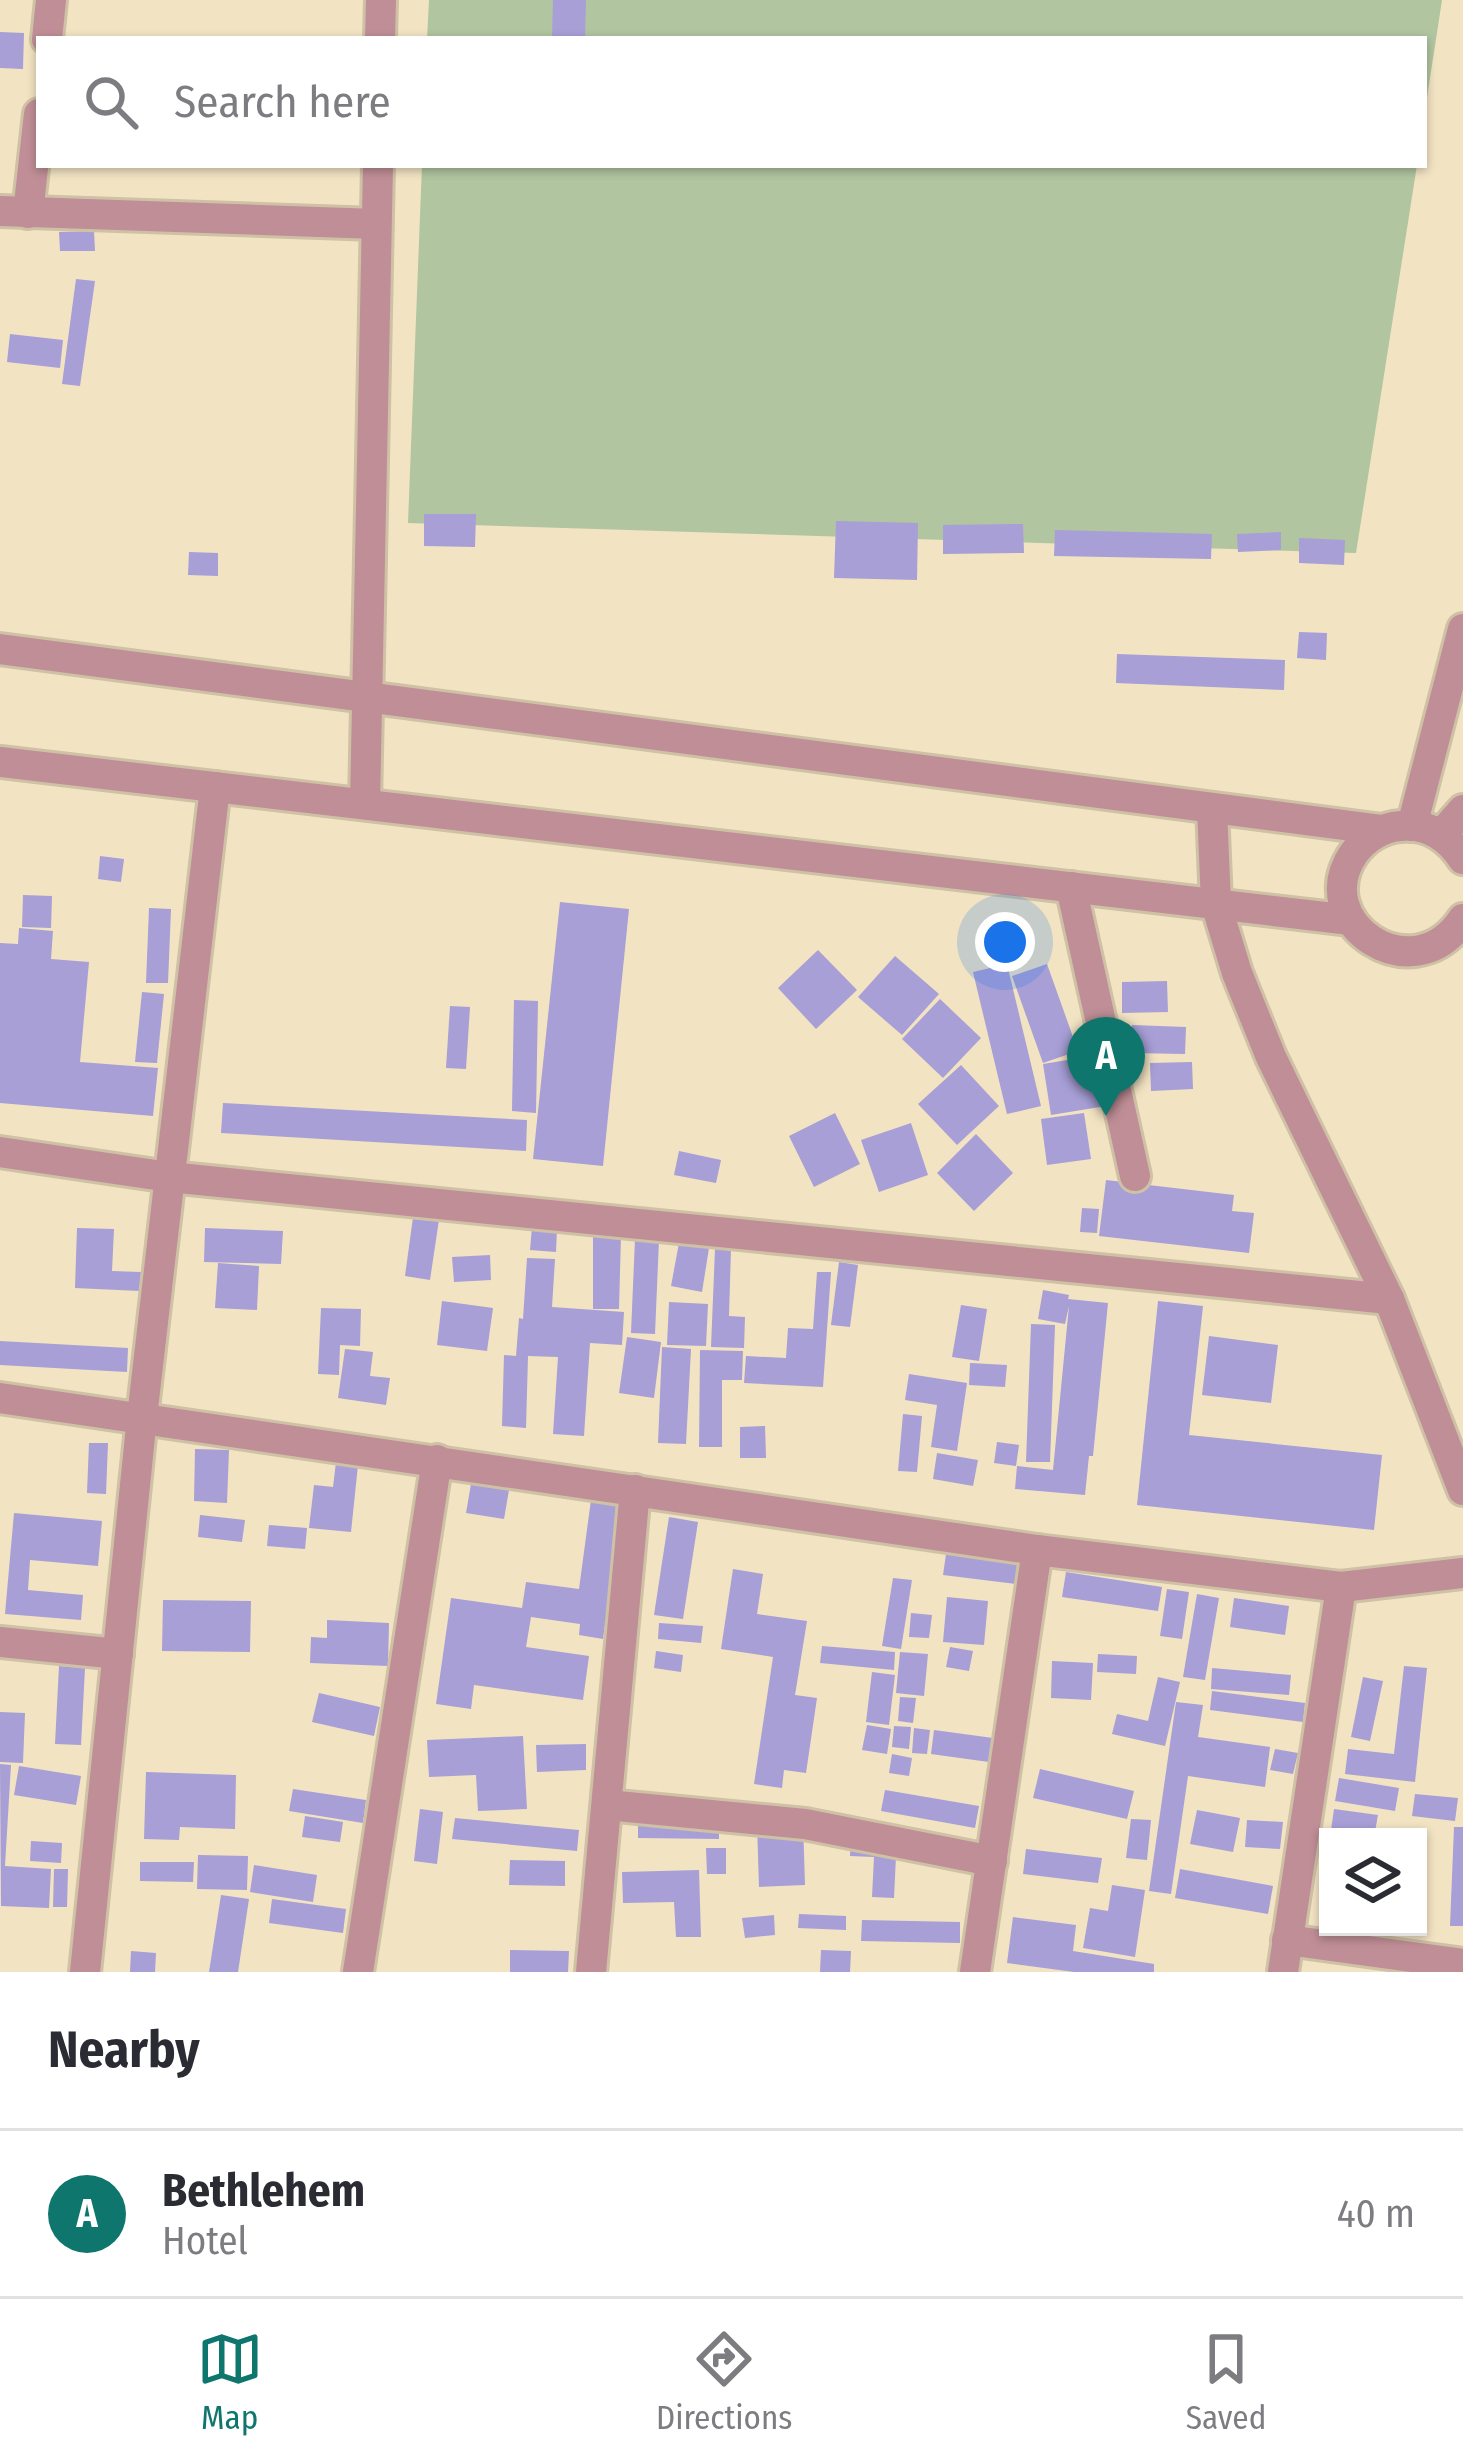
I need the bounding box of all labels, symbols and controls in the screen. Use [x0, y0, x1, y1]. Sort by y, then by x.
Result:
search box [36, 36, 1427, 168]
icon: search [78, 69, 144, 135]
text: Search here [174, 75, 391, 129]
your location [975, 912, 1035, 972]
pin: A [1067, 1017, 1145, 1116]
map controls [1319, 1828, 1427, 1936]
button: layers [1319, 1828, 1427, 1936]
text: Nearby [48, 2019, 200, 2081]
text: Bethlehem [162, 2164, 365, 2218]
text: A [76, 2191, 98, 2237]
text: 40 m [1337, 2191, 1415, 2237]
text: Hotel [162, 2218, 248, 2264]
tab: Map [197, 2326, 263, 2438]
tab: Directions [656, 2326, 792, 2438]
tab: Saved [1186, 2326, 1266, 2438]

